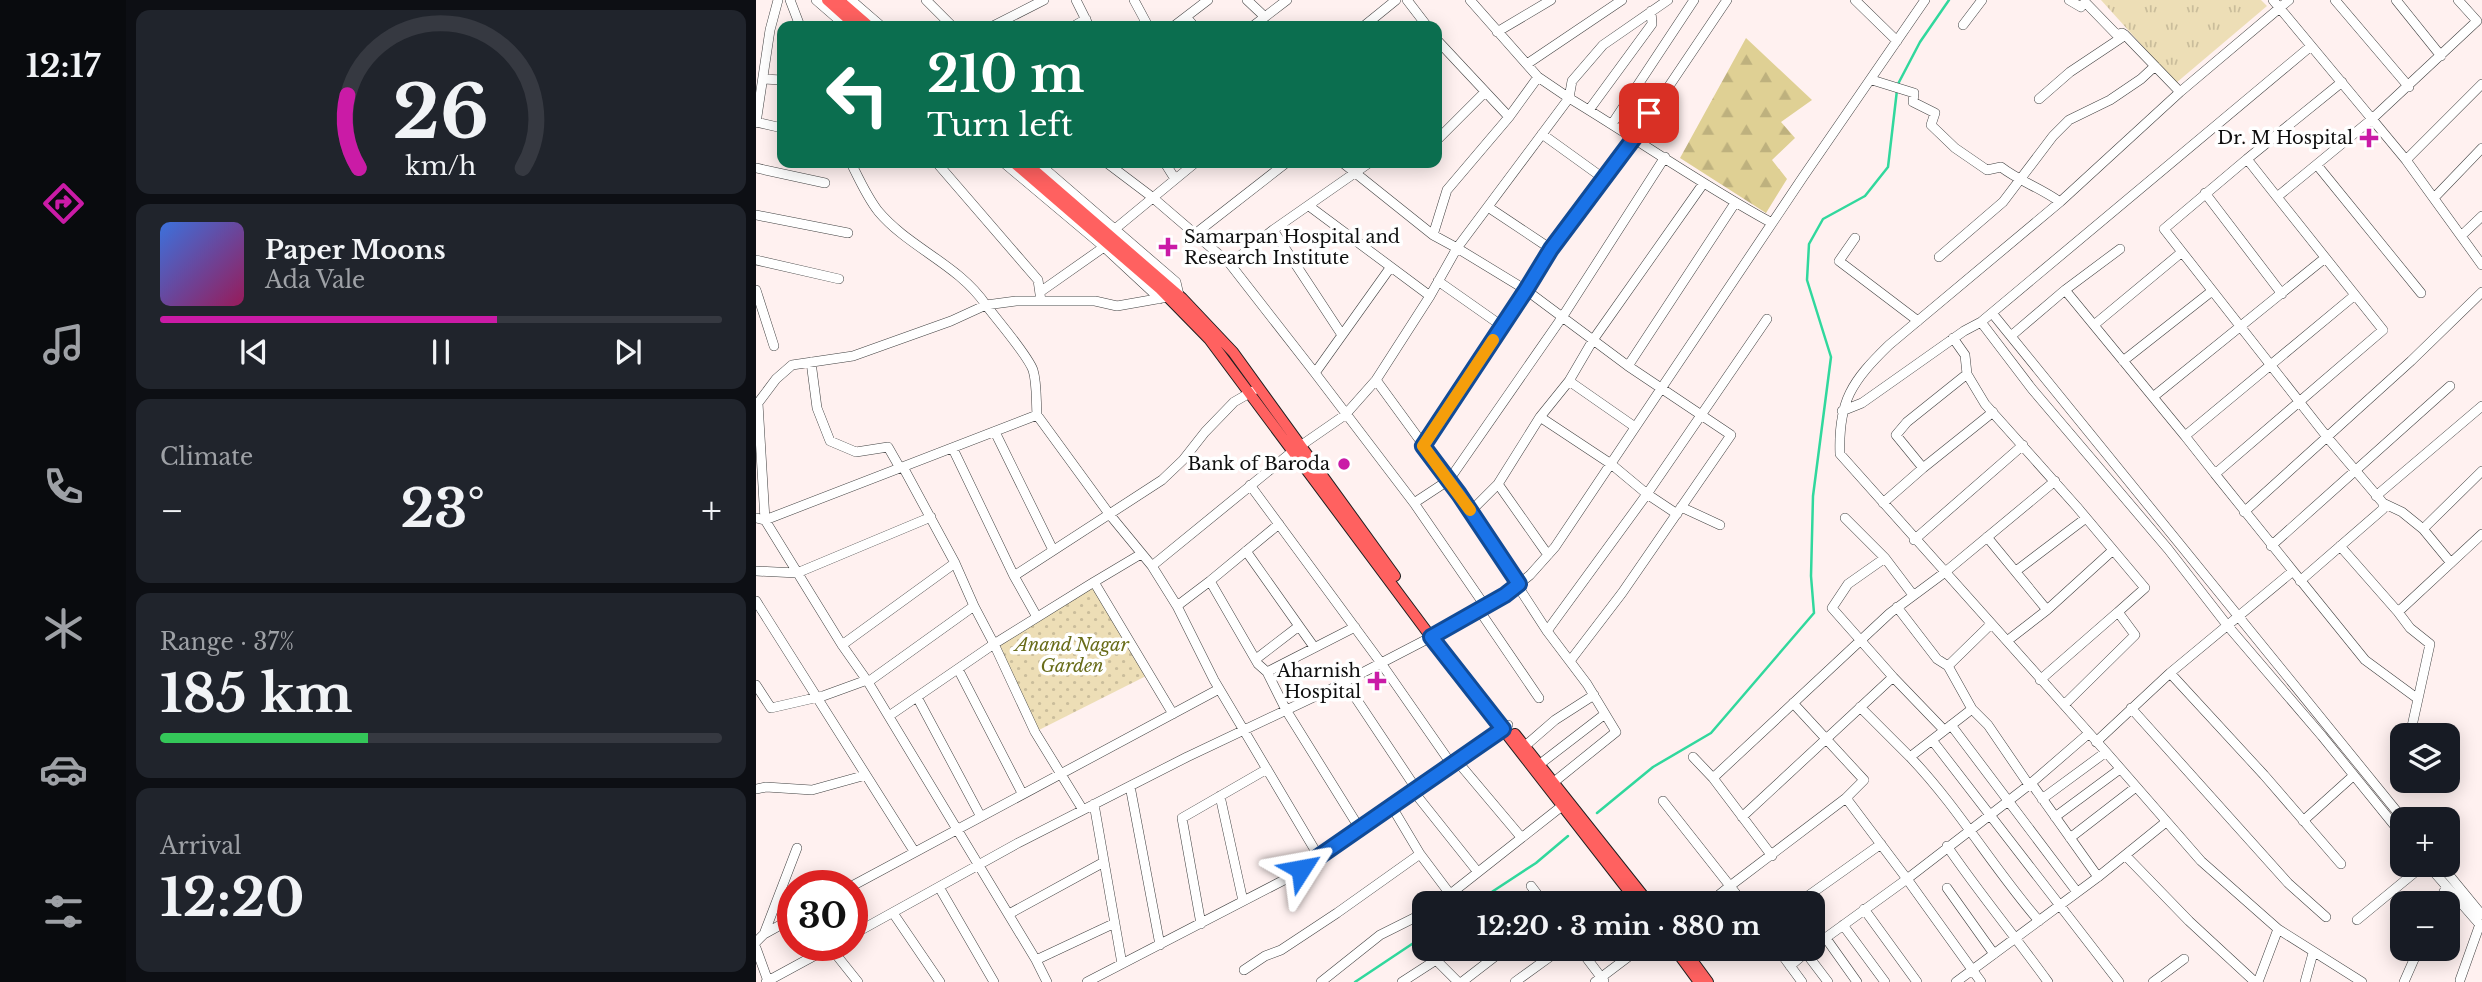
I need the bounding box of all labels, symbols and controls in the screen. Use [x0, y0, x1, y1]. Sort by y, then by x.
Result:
text: 210 m [927, 44, 1085, 105]
text: 12:17 [26, 46, 100, 86]
icon: left [812, 49, 903, 140]
text: 26 [393, 68, 489, 159]
pin [1619, 83, 1679, 143]
icon: arrive [1630, 94, 1668, 132]
text: Turn left [927, 105, 1073, 145]
place label: Dr. M Hospital [2217, 127, 2353, 149]
marker: Dr. M Hospital [2359, 128, 2379, 148]
text: km/h [406, 151, 476, 182]
icon: directions [39, 179, 88, 228]
place label: Samarpan Hospital and Research Institute [1184, 226, 1400, 269]
text: Paper Moons [265, 234, 446, 266]
marker: Samarpan Hospital and Research Institute [1158, 237, 1178, 257]
text: Ada Vale [265, 266, 365, 294]
icon: music [39, 320, 88, 369]
icon: previous [235, 333, 273, 371]
icon: pause [422, 333, 460, 371]
icon: next [609, 333, 647, 371]
text: Climate [160, 443, 253, 471]
place label: Bank of Baroda [1187, 453, 1330, 475]
marker: Bank of Baroda [1336, 456, 1352, 472]
icon: phone [39, 462, 88, 511]
text: 23° [400, 477, 485, 541]
text: − [160, 487, 184, 534]
text: + [701, 487, 722, 534]
icon: climate [39, 604, 88, 653]
text: Range · 37% [160, 628, 294, 656]
park label: Anand Nagar Garden [1013, 634, 1130, 677]
place label: Aharnish Hospital [1276, 660, 1361, 703]
text: 185 km [160, 662, 353, 726]
marker: Aharnish Hospital [1367, 671, 1387, 691]
map controls [2390, 723, 2460, 961]
button: layers [2390, 723, 2460, 793]
icon: car [39, 745, 88, 794]
button: + [2390, 807, 2460, 877]
text: Arrival [160, 832, 241, 860]
position arrow [1264, 832, 1338, 906]
text: 12:20 [160, 866, 304, 930]
speed limit sign: 30 [777, 870, 868, 961]
icon: filters [39, 887, 88, 936]
button: − [2390, 891, 2460, 961]
text: 12:20 · 3 min · 880 m [1477, 910, 1760, 942]

